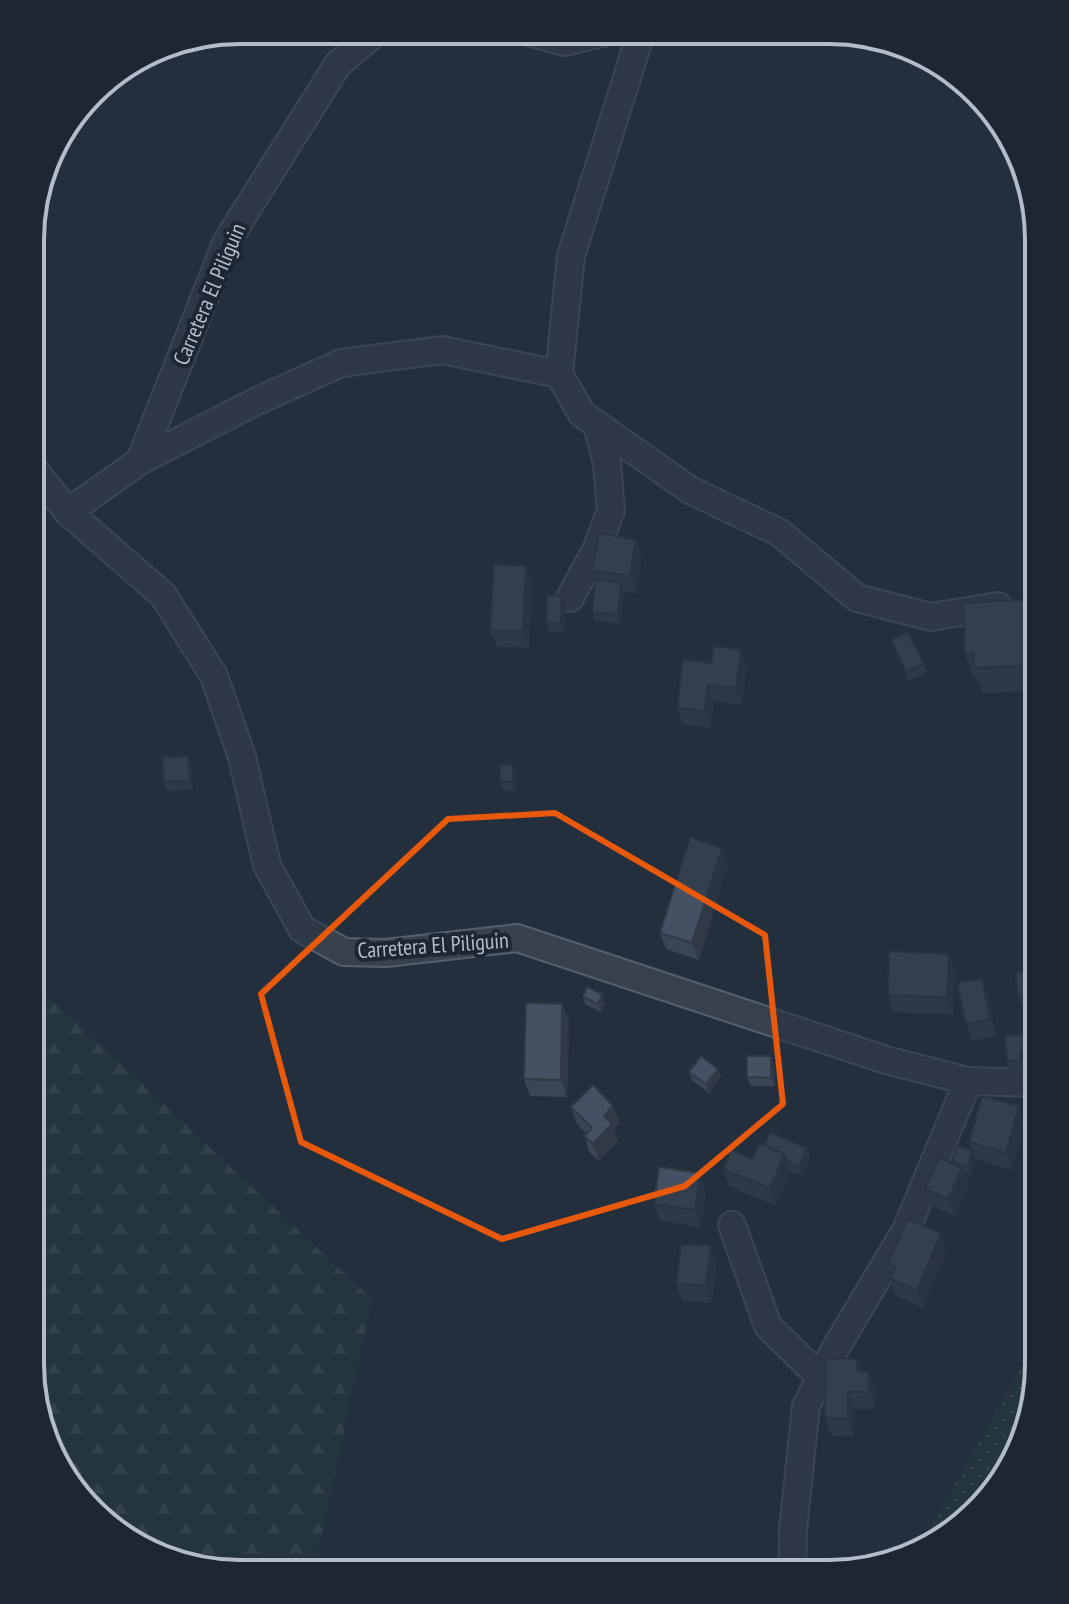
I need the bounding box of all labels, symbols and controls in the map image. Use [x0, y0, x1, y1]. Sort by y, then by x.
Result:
street label: Carretera El Piliguin [167, 219, 251, 369]
street label: Carretera El Piliguin [356, 926, 510, 964]

